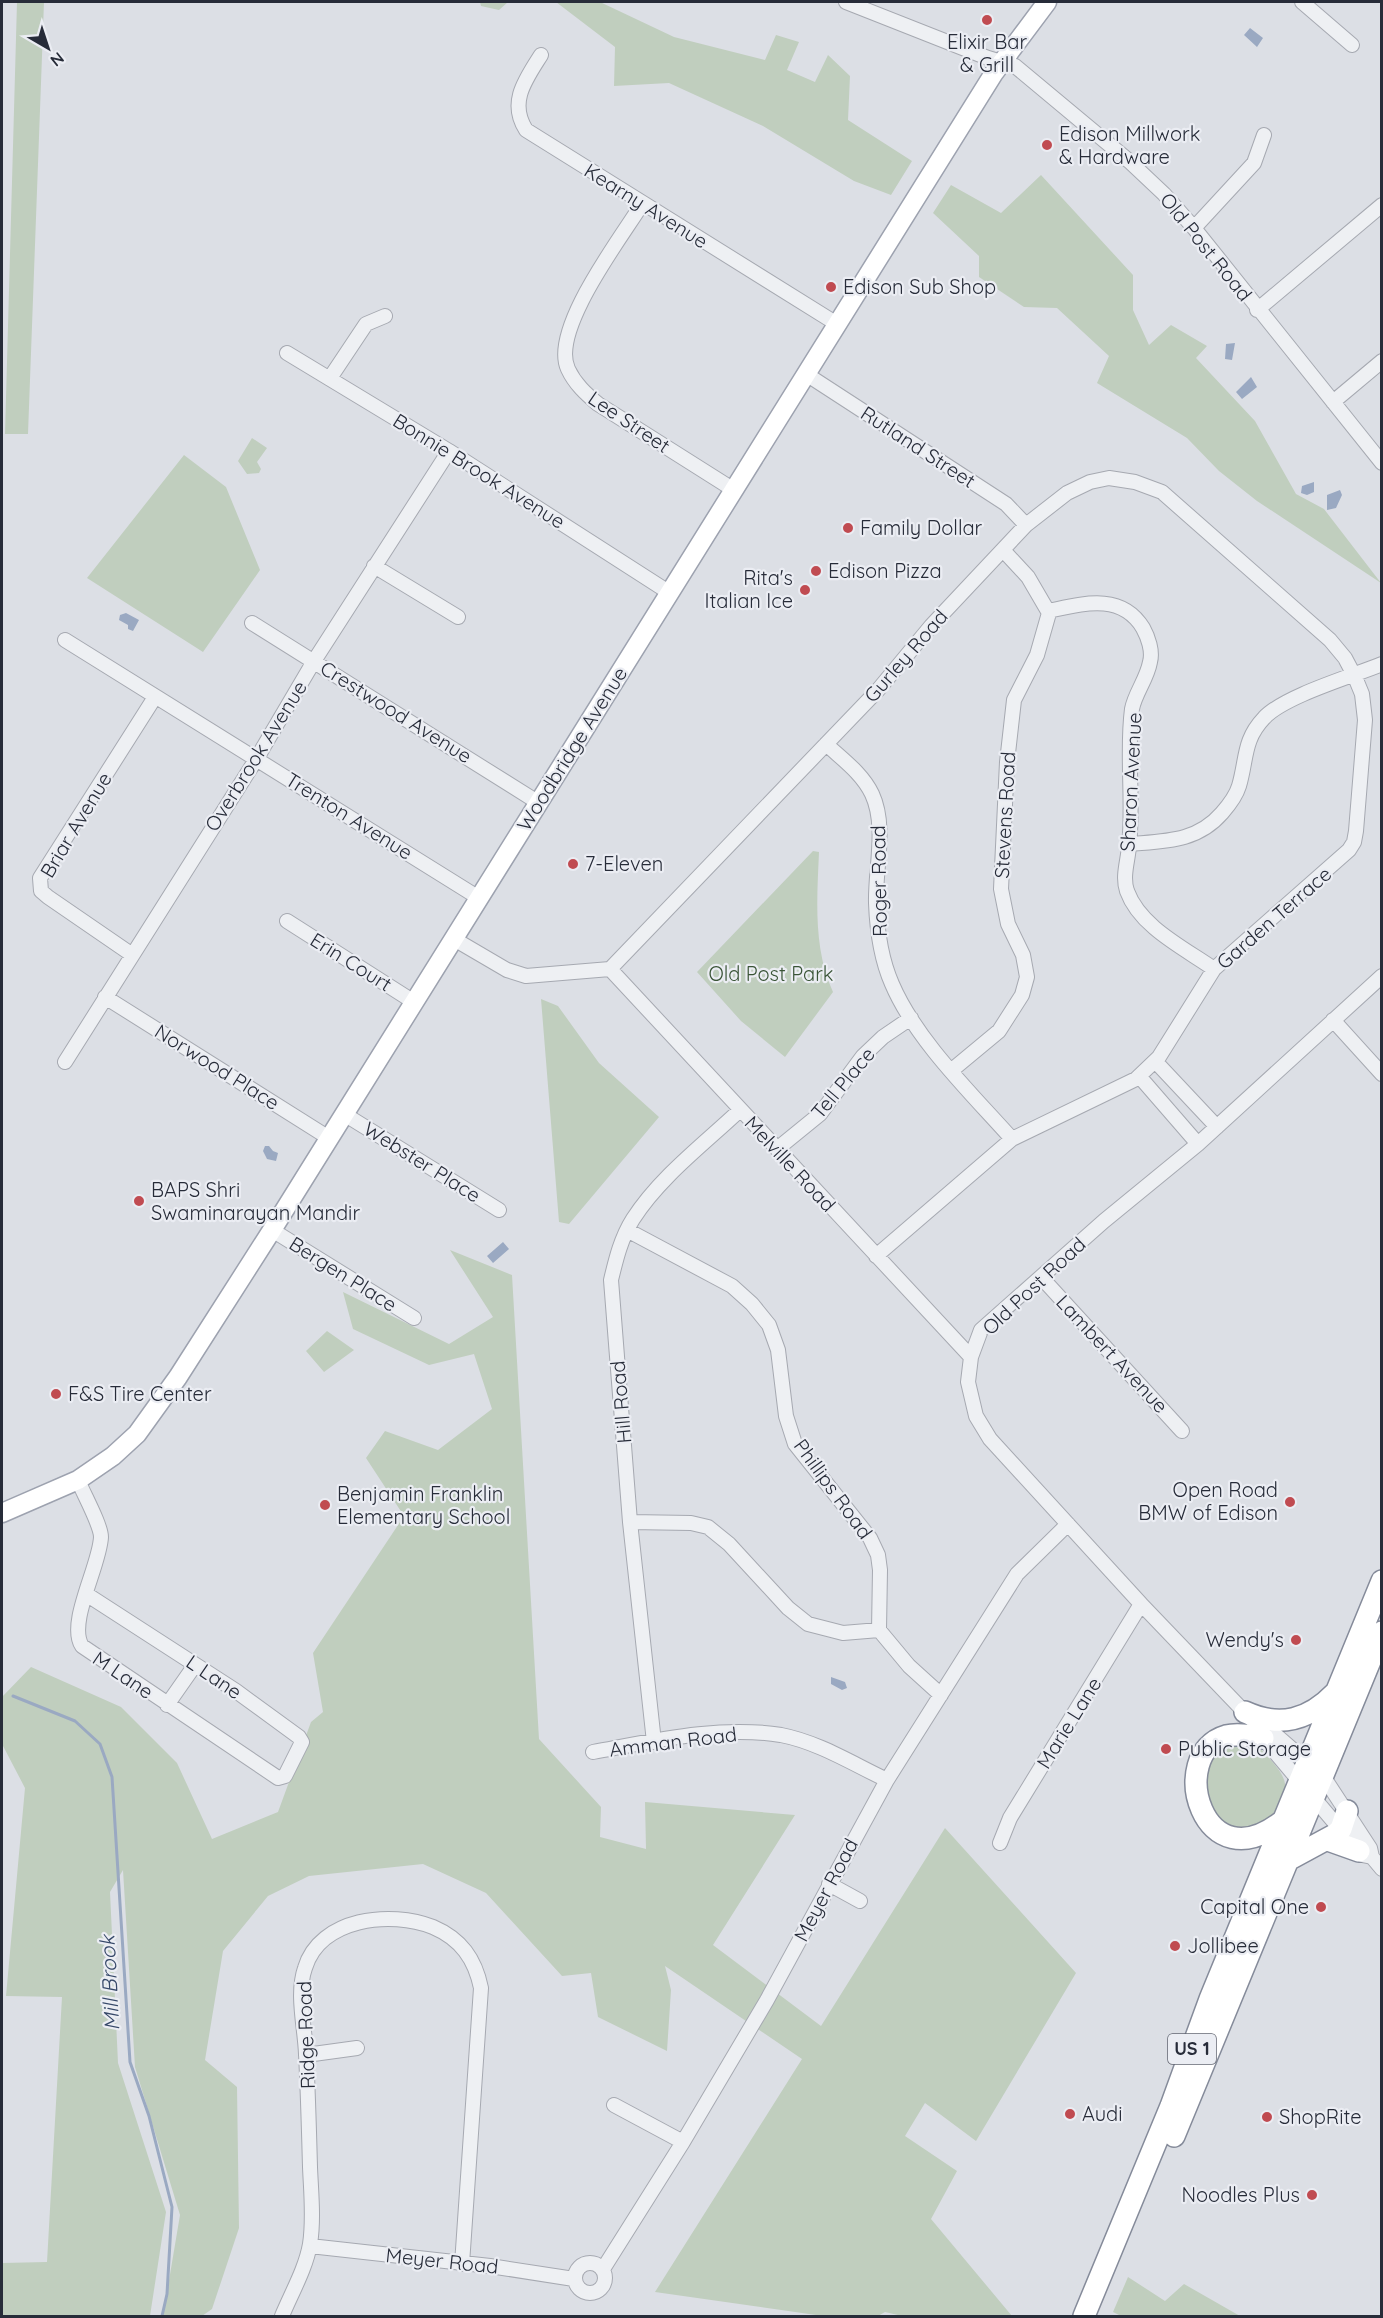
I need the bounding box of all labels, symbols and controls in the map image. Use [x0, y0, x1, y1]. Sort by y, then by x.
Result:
marker: Elixir Bar & Grill [980, 13, 994, 27]
north arrow [18, 18, 78, 78]
place label: Elixir Bar & Grill [947, 29, 1027, 77]
text: N [47, 48, 68, 71]
place label: Edison Millwork & Hardware [1059, 121, 1200, 169]
marker: Edison Millwork & Hardware [1040, 138, 1054, 152]
street label: Kearny Avenue [580, 158, 713, 254]
street label: Old Post Road [1155, 187, 1258, 306]
place label: Edison Sub Shop [843, 274, 996, 299]
marker: Edison Sub Shop [824, 280, 838, 294]
street label: Lee Street [584, 385, 675, 458]
street label: Rutland Street [856, 400, 981, 493]
street label: Bonnie Brook Avenue [389, 407, 570, 534]
place label: Family Dollar [860, 515, 983, 540]
marker: Family Dollar [841, 521, 855, 535]
place label: Edison Pizza [828, 558, 942, 583]
marker: Edison Pizza [809, 564, 823, 578]
place label: Rita's Italian Ice [704, 565, 793, 613]
marker: Rita's Italian Ice [798, 583, 812, 597]
street label: Gurley Road [858, 604, 953, 707]
street label: Crestwood Avenue [316, 655, 477, 768]
street label: Woodbridge Avenue [511, 662, 632, 835]
street label: Overbrook Avenue [199, 676, 312, 836]
street label: Sharon Avenue [1114, 712, 1147, 852]
street label: Stevens Road [989, 751, 1020, 879]
street label: Briar Avenue [34, 767, 117, 882]
street label: Trenton Avenue [281, 767, 417, 865]
street label: Roger Road [865, 825, 892, 937]
place label: 7-Eleven [585, 851, 663, 876]
marker: 7-Eleven [566, 857, 580, 871]
street label: Garden Terrace [1211, 861, 1336, 974]
street label: Erin Court [306, 927, 397, 996]
park label: Old Post Park [708, 961, 834, 986]
street label: Norwood Place [150, 1018, 284, 1115]
street label: Tell Place [805, 1042, 880, 1124]
street label: Melville Road [740, 1110, 841, 1217]
street label: Webster Place [359, 1116, 485, 1207]
place label: BAPS Shri Swaminarayan Mandir [151, 1177, 360, 1225]
marker: BAPS Shri Swaminarayan Mandir [132, 1194, 146, 1208]
street label: Bergen Place [285, 1231, 402, 1317]
street label: Old Post Road [977, 1231, 1091, 1340]
street label: Lambert Avenue [1051, 1289, 1174, 1418]
street label: Hill Road [604, 1360, 637, 1444]
place label: F&S Tire Center [68, 1381, 212, 1406]
marker: F&S Tire Center [49, 1387, 63, 1401]
street label: Phillips Road [789, 1434, 878, 1544]
place label: Open Road BMW of Edison [1138, 1477, 1278, 1525]
place label: Benjamin Franklin Elementary School [337, 1481, 510, 1529]
marker: Open Road BMW of Edison [1283, 1495, 1297, 1509]
marker: Benjamin Franklin Elementary School [318, 1498, 332, 1512]
place label: Wendy's [1205, 1627, 1284, 1652]
marker: Wendy's [1289, 1633, 1303, 1647]
street label: M Lane [88, 1645, 158, 1704]
street label: L Lane [182, 1649, 247, 1704]
street label: Marie Lane [1031, 1672, 1106, 1773]
street label: Amman Road [608, 1721, 738, 1762]
place label: Public Storage [1178, 1736, 1311, 1761]
marker: Public Storage [1159, 1742, 1173, 1756]
street label: Meyer Road [788, 1834, 863, 1946]
place label: Capital One [1200, 1894, 1309, 1919]
marker: Capital One [1314, 1900, 1328, 1914]
water label: Mill Brook [93, 1933, 124, 2031]
place label: Jollibee [1187, 1933, 1259, 1958]
marker: Jollibee [1168, 1939, 1182, 1953]
street label: Ridge Road [291, 1980, 320, 2090]
road number: US 1 [1168, 2034, 1216, 2064]
place label: Audi [1082, 2101, 1123, 2126]
place label: ShopRite [1279, 2104, 1361, 2129]
marker: Audi [1063, 2107, 1077, 2121]
marker: ShopRite [1260, 2110, 1274, 2124]
place label: Noodles Plus [1181, 2182, 1300, 2207]
marker: Noodles Plus [1305, 2188, 1319, 2202]
street label: Meyer Road [385, 2242, 500, 2279]

